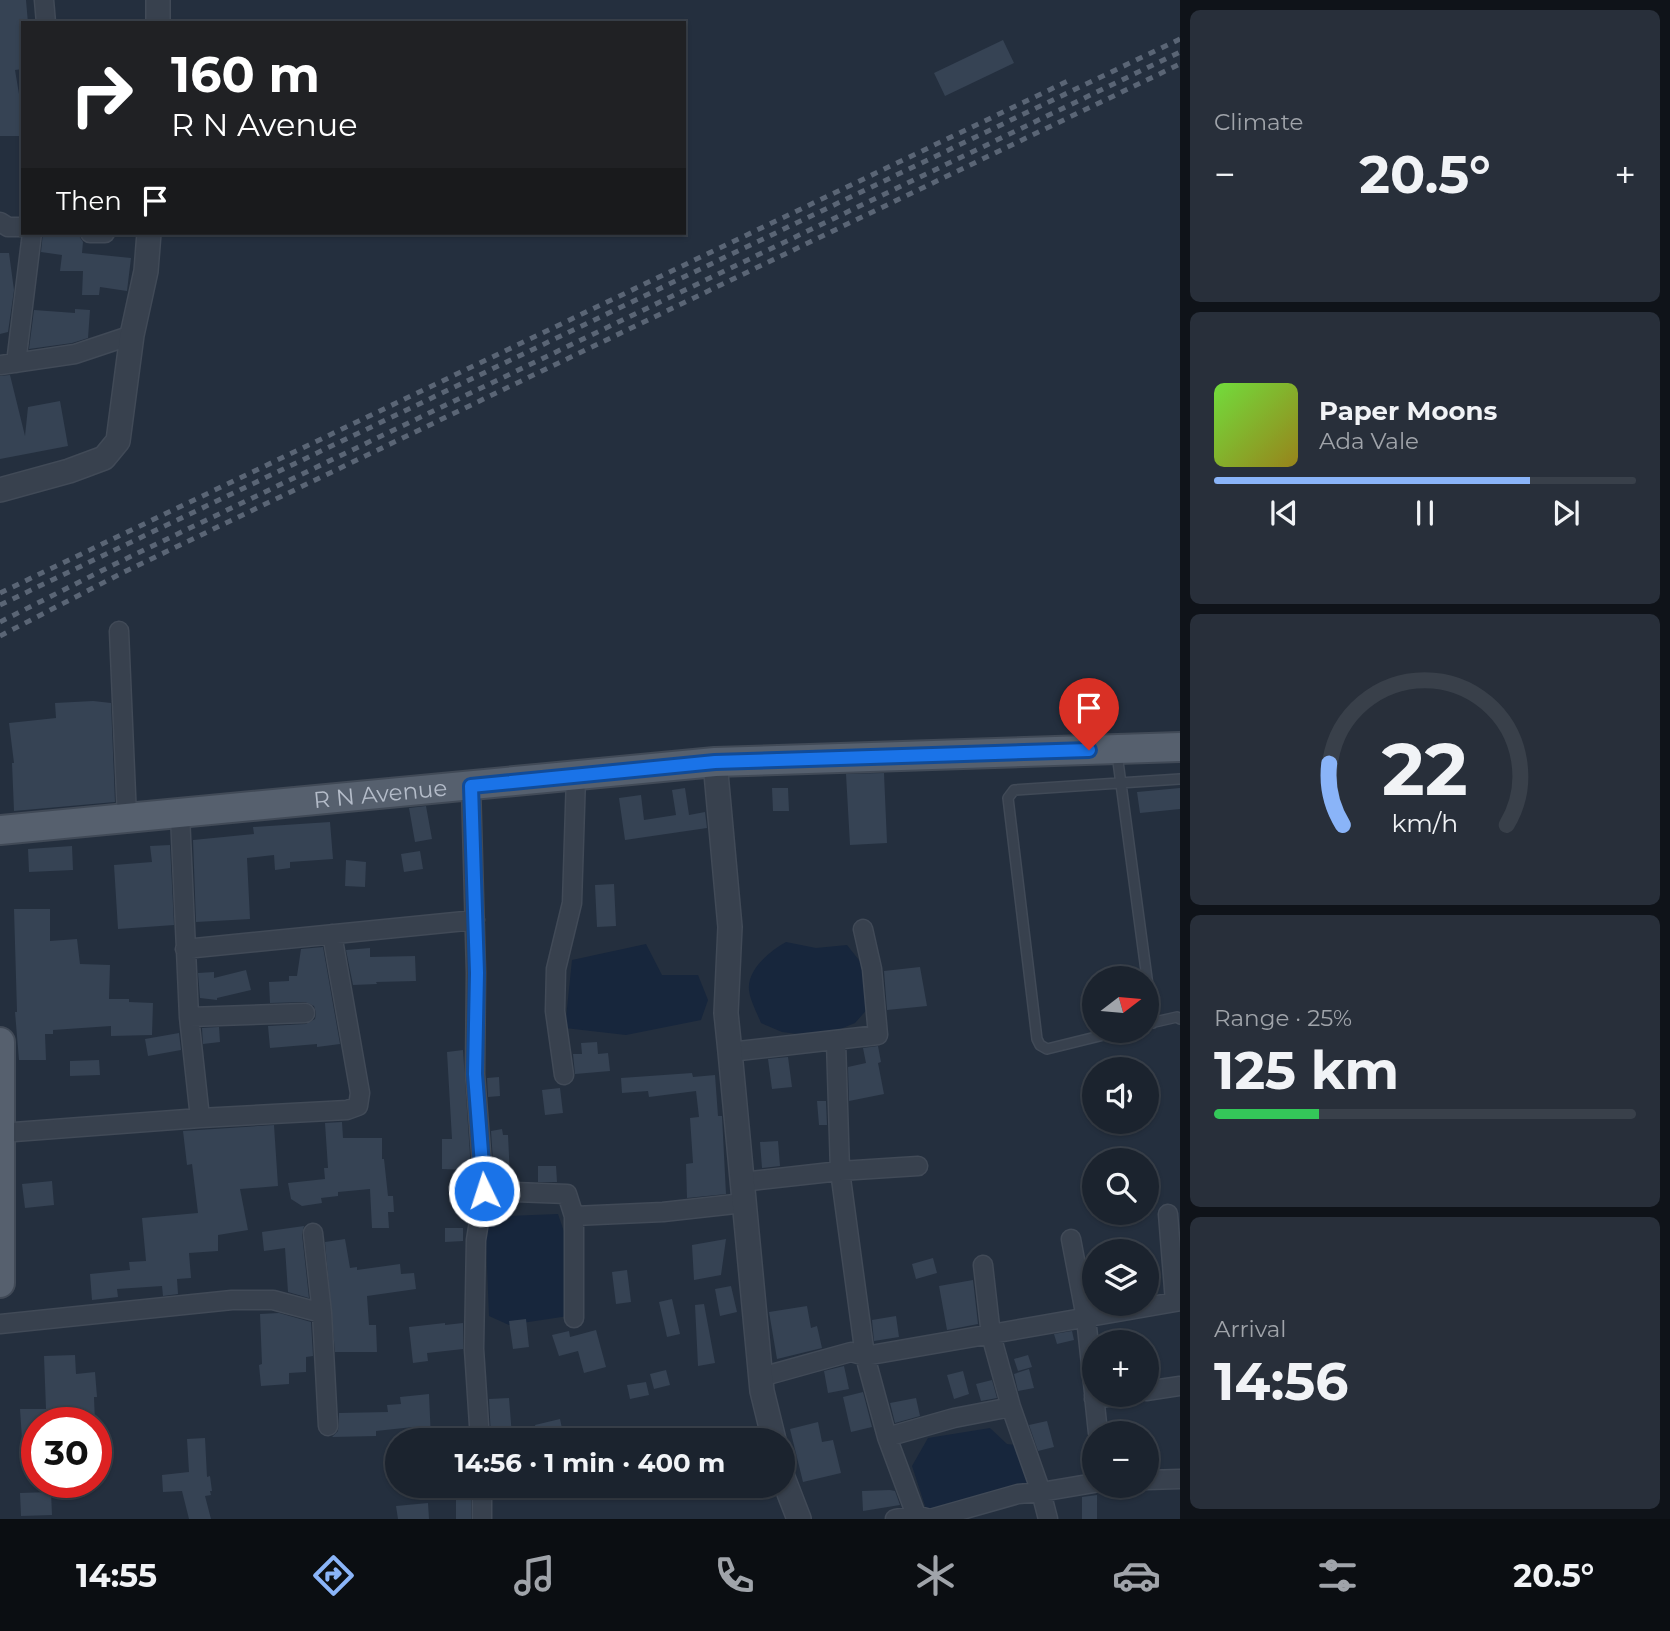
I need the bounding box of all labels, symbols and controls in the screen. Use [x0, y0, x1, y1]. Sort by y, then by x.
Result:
text: 160 m [171, 45, 320, 104]
icon: right [56, 49, 147, 140]
text: R N Avenue [171, 105, 358, 144]
text: Climate [1214, 108, 1303, 136]
text: 20.5° [1359, 143, 1491, 206]
text: − [1214, 151, 1236, 198]
text: + [1614, 151, 1636, 198]
icon: arrive [136, 182, 174, 220]
text: Then [56, 185, 122, 217]
text: Paper Moons [1319, 395, 1497, 427]
text: Ada Vale [1319, 427, 1419, 455]
icon: previous [1265, 494, 1303, 532]
icon: pause [1406, 494, 1444, 532]
icon: next [1547, 494, 1585, 532]
pin [1059, 678, 1119, 750]
icon: arrive [1070, 689, 1108, 727]
text: 22 [1382, 726, 1468, 814]
street label: R N Avenue [312, 774, 448, 814]
text: km/h [1392, 808, 1458, 838]
north arrow [1082, 966, 1158, 1043]
map controls [1082, 966, 1159, 1498]
text: Range · 25% [1214, 1004, 1352, 1032]
text: 125 km [1214, 1039, 1399, 1102]
button: sound [1082, 1057, 1159, 1134]
button: search [1082, 1148, 1159, 1225]
position arrow [447, 1154, 521, 1228]
button: layers [1082, 1239, 1159, 1316]
text: Arrival [1214, 1315, 1287, 1343]
button: + [1082, 1330, 1159, 1407]
text: 14:56 [1214, 1350, 1348, 1413]
speed limit sign: 30 [21, 1407, 112, 1498]
button: − [1082, 1421, 1159, 1498]
text: 14:56 · 1 min · 400 m [455, 1447, 725, 1479]
icon: directions [309, 1551, 358, 1600]
icon: music [510, 1551, 559, 1600]
icon: phone [710, 1551, 759, 1600]
icon: climate [911, 1551, 960, 1600]
icon: car [1112, 1551, 1161, 1600]
icon: filters [1313, 1551, 1362, 1600]
text: 14:55 [76, 1556, 157, 1595]
text: 20.5° [1513, 1556, 1594, 1595]

